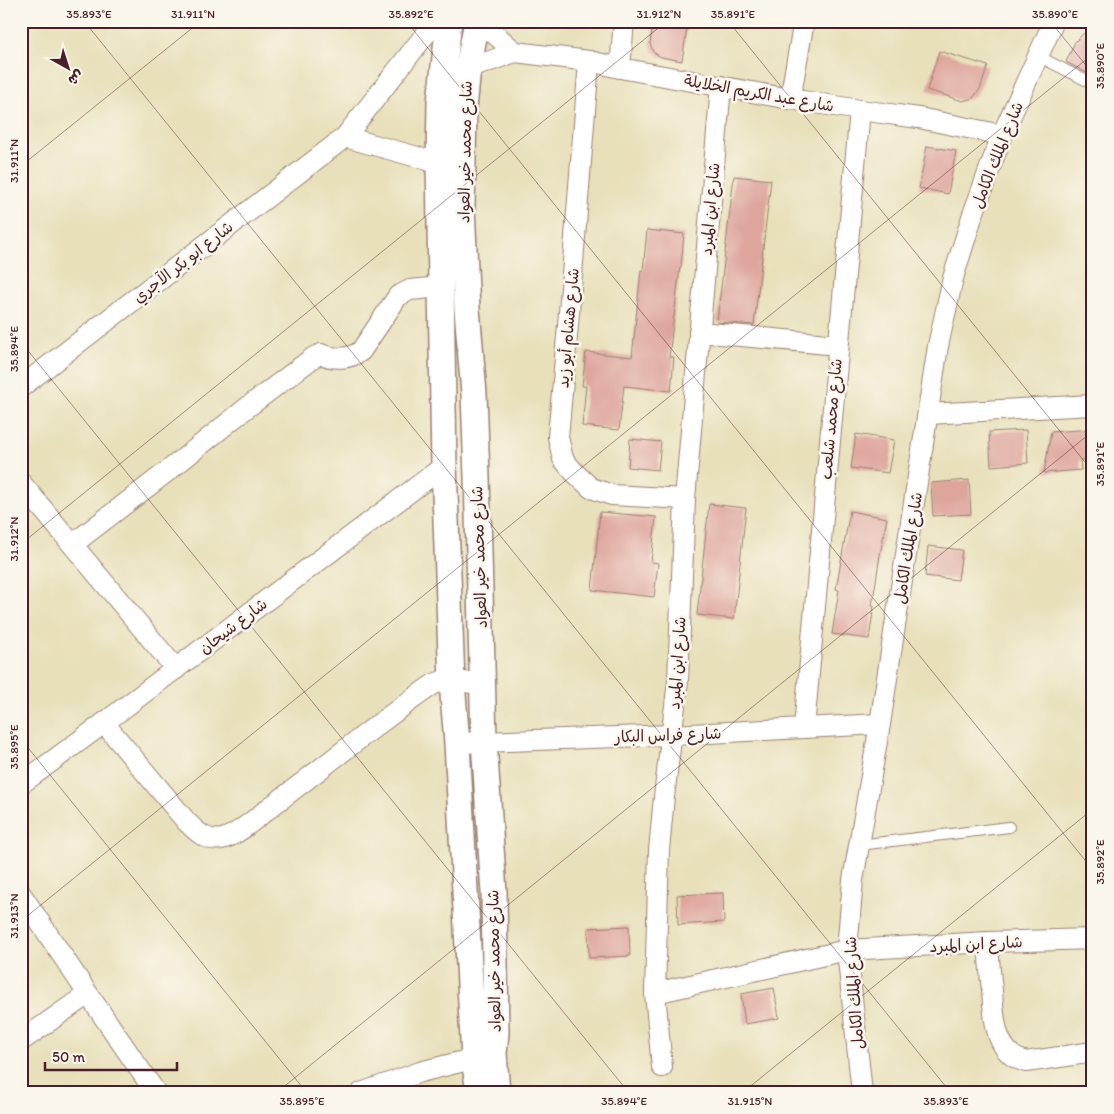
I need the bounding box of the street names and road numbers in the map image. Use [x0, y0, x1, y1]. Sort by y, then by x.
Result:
street label: شارع عبد الكريم الخلايلة [682, 70, 835, 119]
street label: شارع محمد خير العواد [454, 81, 478, 223]
street label: شارع الملك الكامل [967, 99, 1029, 212]
street label: شارع ابن المبرد [696, 162, 726, 256]
street label: شارع ابو بكر الآجري [129, 217, 238, 309]
street label: شارع هشام أبو زيد [553, 267, 586, 389]
street label: شارع محمد شلعب [816, 358, 848, 481]
street label: شارع محمد خير العواد [467, 485, 493, 629]
street label: شارع الملك الكامل [890, 491, 928, 606]
street label: شارع شيحان [195, 594, 272, 659]
street label: شارع ابن المبرد [664, 616, 692, 710]
street label: شارع فراس البكار [612, 724, 722, 748]
street label: شارع محمد خير العواد [483, 890, 507, 1032]
street label: شارع ابن المبرد [929, 932, 1023, 958]
street label: شارع الملك الكامل [841, 936, 869, 1050]

